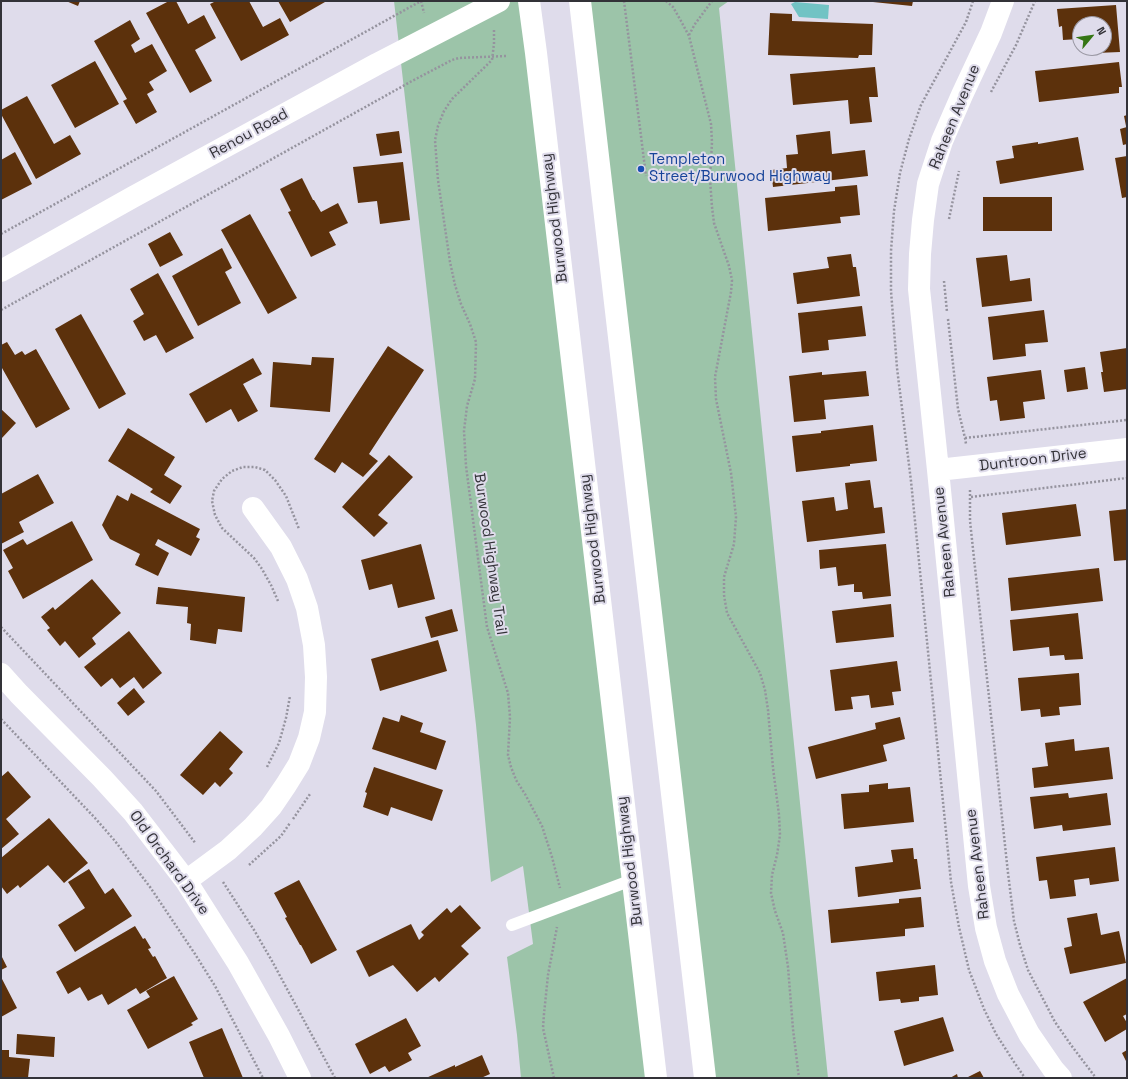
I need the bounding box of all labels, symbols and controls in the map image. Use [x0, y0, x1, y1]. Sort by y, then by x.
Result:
north arrow [1072, 16, 1112, 56]
text: N [1094, 24, 1110, 37]
street label: Raheen Avenue [926, 62, 984, 172]
street label: Renou Road [207, 105, 291, 163]
place label: Templeton Street/Burwood Highway [649, 151, 831, 186]
street label: Burwood Highway [538, 152, 572, 284]
marker: Templeton Street/Burwood Highway [636, 164, 646, 174]
street label: Duntroon Drive [978, 444, 1088, 476]
street label: Burwood Highway Trail [470, 472, 510, 636]
street label: Burwood Highway [576, 473, 610, 605]
street label: Raheen Avenue [930, 486, 960, 598]
street label: Burwood Highway [613, 795, 647, 927]
street label: Old Orchard Drive [125, 807, 213, 919]
street label: Raheen Avenue [962, 808, 994, 920]

